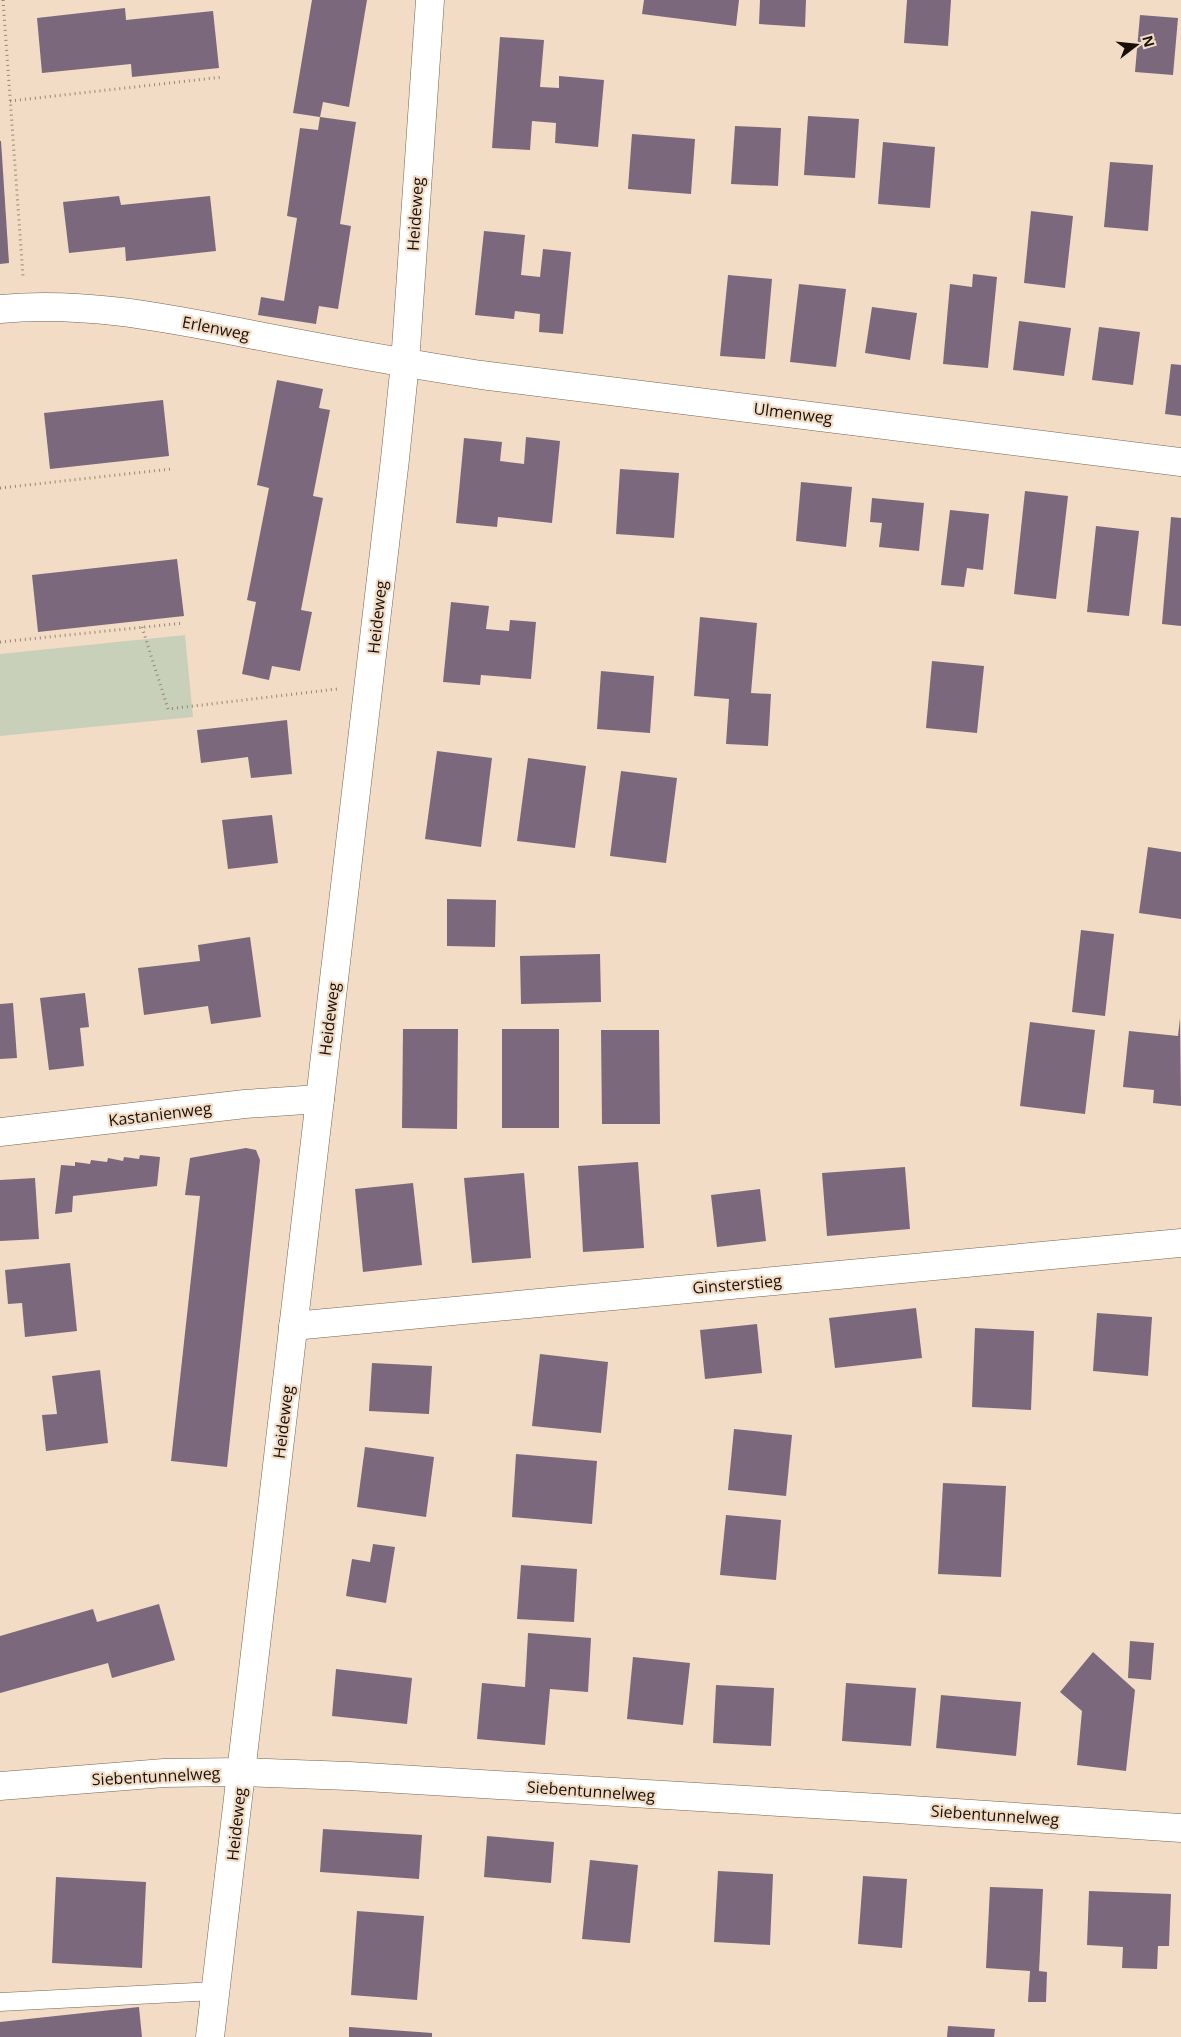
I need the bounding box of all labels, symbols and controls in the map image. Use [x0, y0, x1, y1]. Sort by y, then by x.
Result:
north arrow [1111, 20, 1161, 70]
text: N [1138, 33, 1160, 49]
street label: Heideweg [401, 176, 429, 252]
street label: Erlenweg [180, 311, 252, 345]
street label: Ulmenweg [752, 397, 834, 429]
street label: Heideweg [362, 579, 392, 655]
street label: Heideweg [314, 981, 344, 1057]
street label: Kastanienweg [107, 1097, 213, 1131]
street label: Ginsterstieg [692, 1269, 783, 1299]
street label: Heideweg [268, 1384, 298, 1460]
street label: Siebentunnelweg [91, 1762, 221, 1790]
street label: Siebentunnelweg [526, 1776, 656, 1806]
street label: Heideweg [221, 1786, 251, 1862]
street label: Siebentunnelweg [930, 1800, 1060, 1830]

